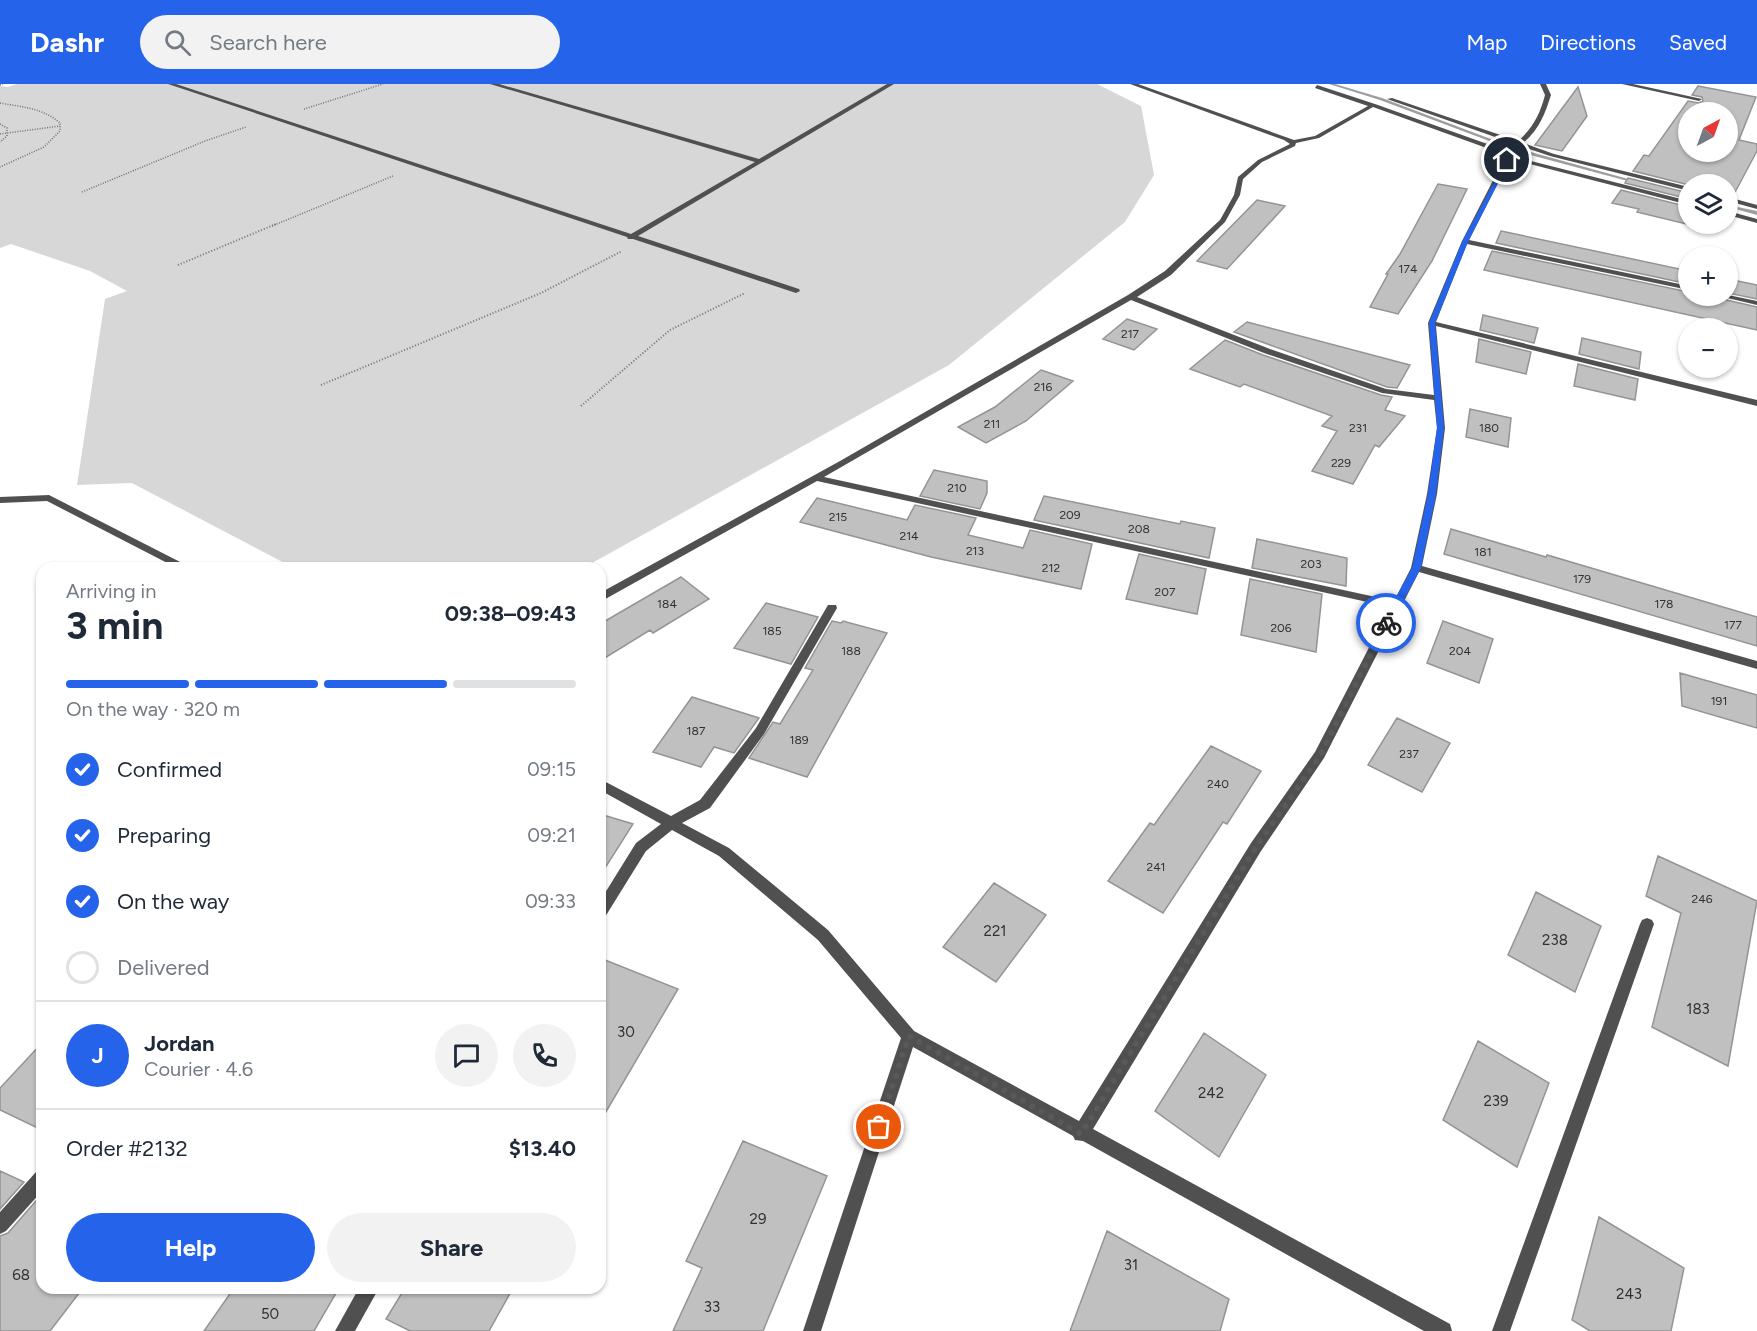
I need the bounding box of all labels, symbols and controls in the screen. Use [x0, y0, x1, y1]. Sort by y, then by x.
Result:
search box [140, 15, 560, 69]
text: Dashr [30, 25, 104, 59]
icon: search [161, 26, 194, 59]
text: Search here [209, 29, 327, 56]
text: Map [1466, 30, 1507, 55]
text: Directions [1540, 30, 1636, 55]
text: Saved [1669, 30, 1727, 55]
north arrow [1678, 102, 1738, 162]
map controls [1678, 102, 1738, 378]
pin [1481, 134, 1532, 185]
icon: home [1490, 143, 1523, 176]
button: layers [1678, 174, 1738, 234]
button: + [1678, 246, 1738, 306]
house number: 174 [1399, 262, 1418, 276]
button: − [1678, 318, 1738, 378]
house number: 217 [1121, 327, 1140, 341]
house number: 216 [1034, 380, 1052, 394]
house number: 211 [984, 417, 1000, 431]
house number: 231 [1349, 421, 1367, 435]
house number: 180 [1479, 421, 1499, 435]
house number: 229 [1331, 456, 1351, 470]
house number: 210 [947, 481, 967, 495]
house number: 209 [1059, 508, 1081, 522]
house number: 215 [829, 510, 847, 524]
house number: 208 [1128, 522, 1150, 536]
house number: 214 [899, 529, 919, 543]
house number: 213 [966, 544, 984, 558]
house number: 181 [1474, 545, 1492, 559]
house number: 203 [1301, 557, 1321, 571]
house number: 212 [1042, 561, 1060, 575]
house number: 179 [1573, 572, 1591, 586]
text: Arriving in [66, 579, 156, 603]
house number: 207 [1155, 585, 1176, 599]
courier [1356, 593, 1416, 653]
house number: 184 [657, 597, 677, 611]
house number: 178 [1655, 597, 1673, 611]
text: 09:38–09:43 [445, 600, 576, 627]
text: 3 min [66, 602, 163, 649]
icon: bike [1370, 607, 1403, 640]
house number: 177 [1724, 618, 1742, 632]
house number: 206 [1270, 621, 1292, 635]
house number: 185 [762, 624, 782, 638]
house number: 188 [841, 644, 861, 658]
house number: 204 [1449, 644, 1471, 658]
house number: 191 [1711, 694, 1727, 708]
text: On the way · 320 m [66, 697, 240, 721]
house number: 187 [687, 724, 706, 738]
house number: 189 [789, 733, 809, 747]
house number: 237 [1399, 747, 1419, 761]
icon: check [66, 753, 99, 786]
text: Confirmed [117, 756, 222, 783]
text: 09:15 [527, 757, 576, 781]
house number: 240 [1207, 777, 1229, 791]
icon: check [66, 819, 99, 852]
text: Preparing [117, 822, 211, 849]
text: 09:21 [527, 823, 576, 847]
house number: 241 [1146, 860, 1166, 874]
icon: check [66, 885, 99, 918]
text: On the way [117, 888, 229, 915]
text: 09:33 [525, 889, 576, 913]
house number: 246 [1692, 892, 1713, 906]
house number: 221 [984, 922, 1006, 940]
house number: 238 [1542, 931, 1568, 949]
text: Delivered [117, 954, 210, 981]
house number: 183 [1686, 1000, 1710, 1018]
house number: 30 [617, 1023, 635, 1041]
button: chat [435, 1024, 498, 1087]
button: phone [513, 1024, 576, 1087]
text: Jordan [144, 1030, 215, 1057]
text: J [91, 1042, 104, 1069]
text: Courier · 4.6 [144, 1057, 253, 1081]
house number: 242 [1198, 1084, 1224, 1102]
house number: 239 [1483, 1092, 1509, 1110]
pin [853, 1101, 904, 1152]
icon: bag [862, 1110, 895, 1143]
text: Order #2132 [66, 1135, 188, 1162]
text: $13.40 [509, 1135, 576, 1162]
house number: 29 [750, 1210, 766, 1228]
button: Help [66, 1213, 315, 1282]
button: Share [327, 1213, 576, 1282]
house number: 31 [1124, 1256, 1138, 1274]
house number: 68 [12, 1266, 30, 1284]
house number: 243 [1616, 1285, 1642, 1303]
house number: 33 [704, 1298, 720, 1316]
house number: 50 [261, 1305, 279, 1323]

